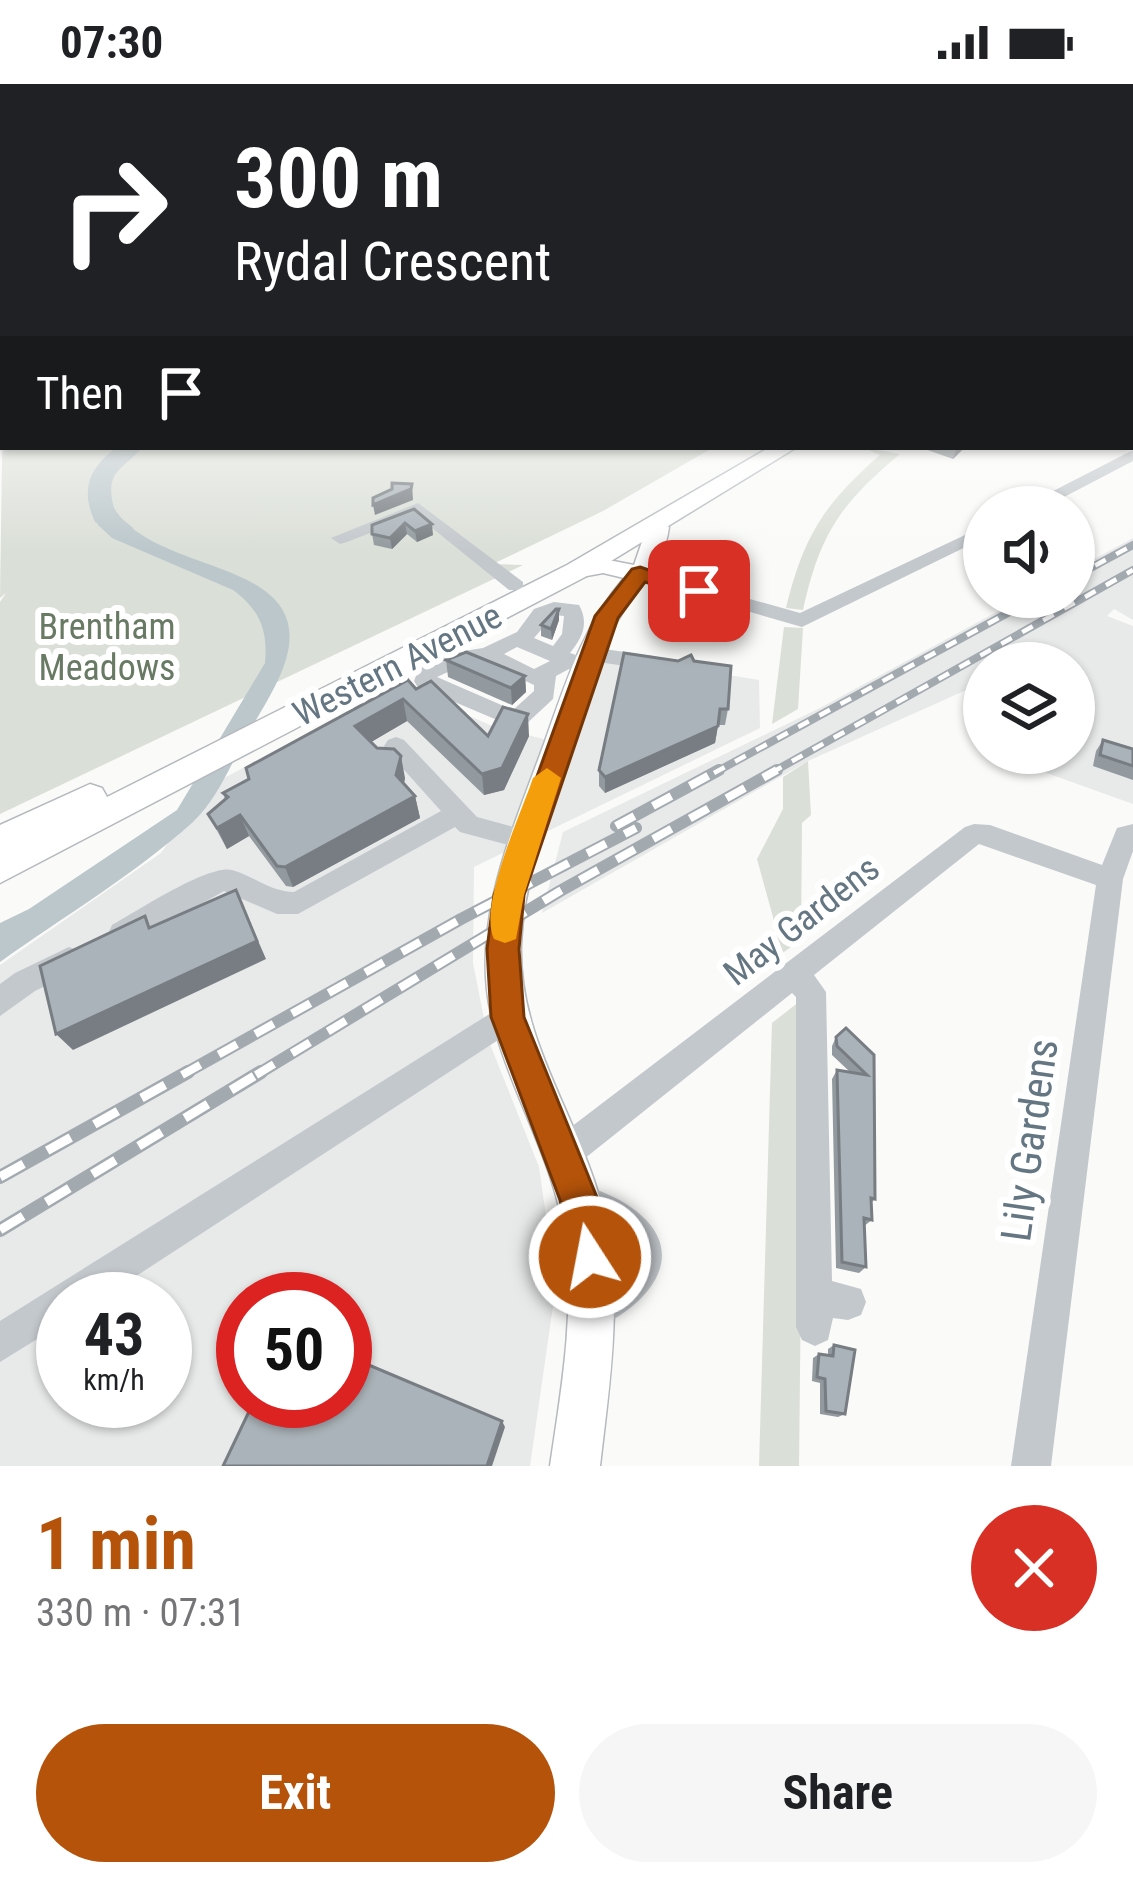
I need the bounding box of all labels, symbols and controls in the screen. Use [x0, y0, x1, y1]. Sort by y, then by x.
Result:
text: 07:30 [60, 16, 163, 69]
text: 300 m [234, 129, 443, 228]
icon: right [36, 132, 192, 288]
text: Rydal Crescent [234, 230, 551, 293]
icon: arrive [148, 360, 214, 426]
text: Then [36, 367, 124, 420]
map controls [963, 486, 1095, 774]
button: sound [963, 486, 1095, 618]
pin [648, 540, 750, 642]
icon: arrive [666, 558, 732, 624]
street label: Western Avenue [286, 594, 509, 735]
park label: Brentham Meadows [38, 606, 176, 689]
button: layers [963, 642, 1095, 774]
street label: May Gardens [716, 847, 888, 994]
street label: Lily Gardens [991, 1036, 1068, 1244]
position arrow [527, 1194, 653, 1320]
speed limit sign: 50 [216, 1272, 372, 1428]
text: 43 [84, 1299, 144, 1370]
text: km/h [83, 1362, 145, 1397]
text: 1 min [36, 1502, 196, 1587]
button: close [971, 1505, 1097, 1631]
text: 330 m · 07:31 [36, 1590, 246, 1636]
button: Exit [36, 1724, 555, 1862]
button: Share [579, 1724, 1097, 1862]

